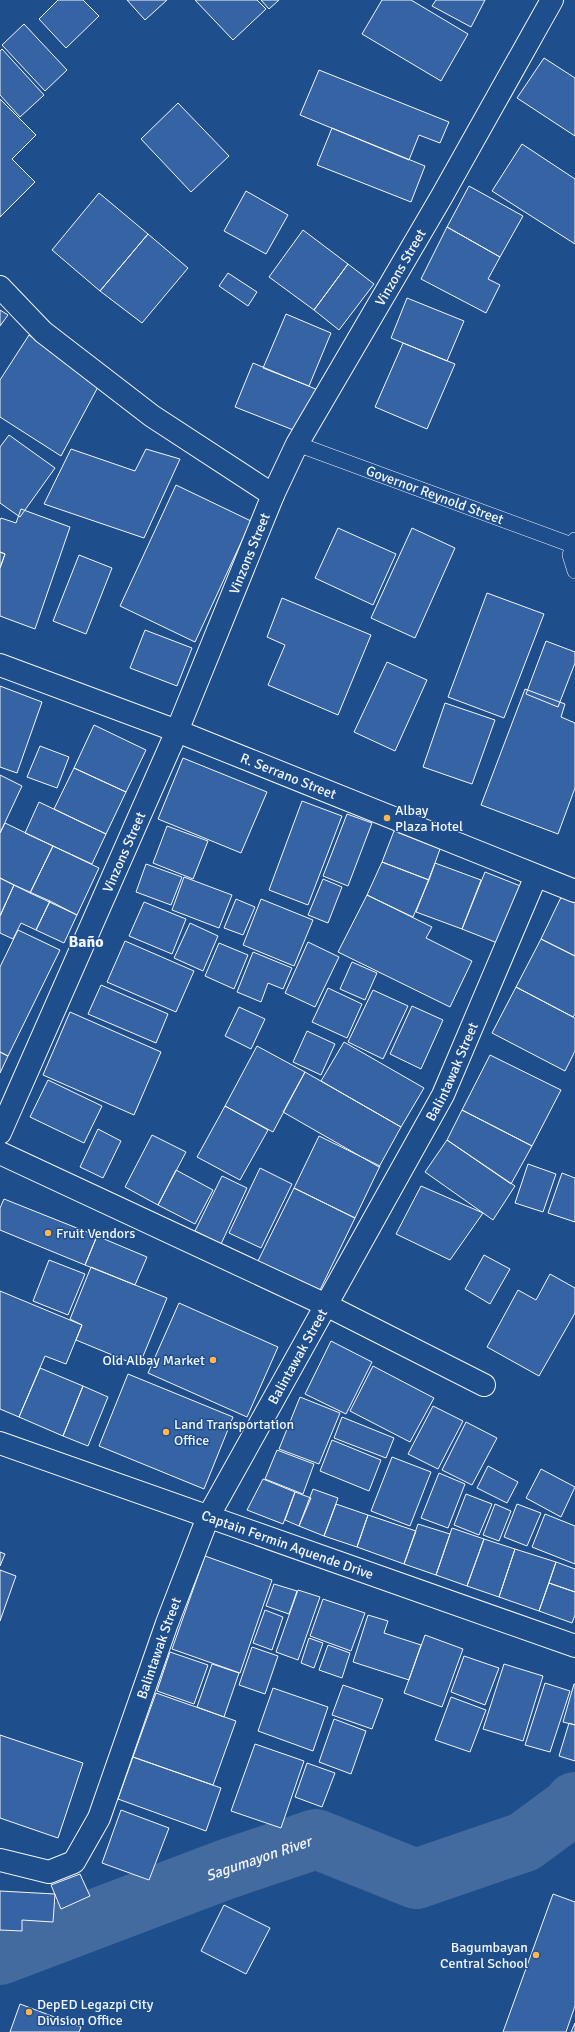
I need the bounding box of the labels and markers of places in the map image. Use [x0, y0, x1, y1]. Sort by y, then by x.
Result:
place label: Albay Plaza Hotel [395, 802, 463, 835]
marker: Albay Plaza Hotel [382, 813, 392, 823]
place label: Fruit Vendors [56, 1225, 135, 1242]
marker: Fruit Vendors [43, 1228, 53, 1238]
place label: Old Albay Market [103, 1352, 205, 1369]
marker: Old Albay Market [208, 1355, 218, 1365]
place label: Land Transportation Office [174, 1416, 294, 1449]
marker: Land Transportation Office [161, 1427, 171, 1437]
place label: Bagumbayan Central School [440, 1939, 528, 1972]
marker: Bagumbayan Central School [531, 1950, 541, 1960]
place label: DepED Legazpi City Division Office [37, 1996, 154, 2029]
marker: DepED Legazpi City Division Office [24, 2007, 34, 2017]

